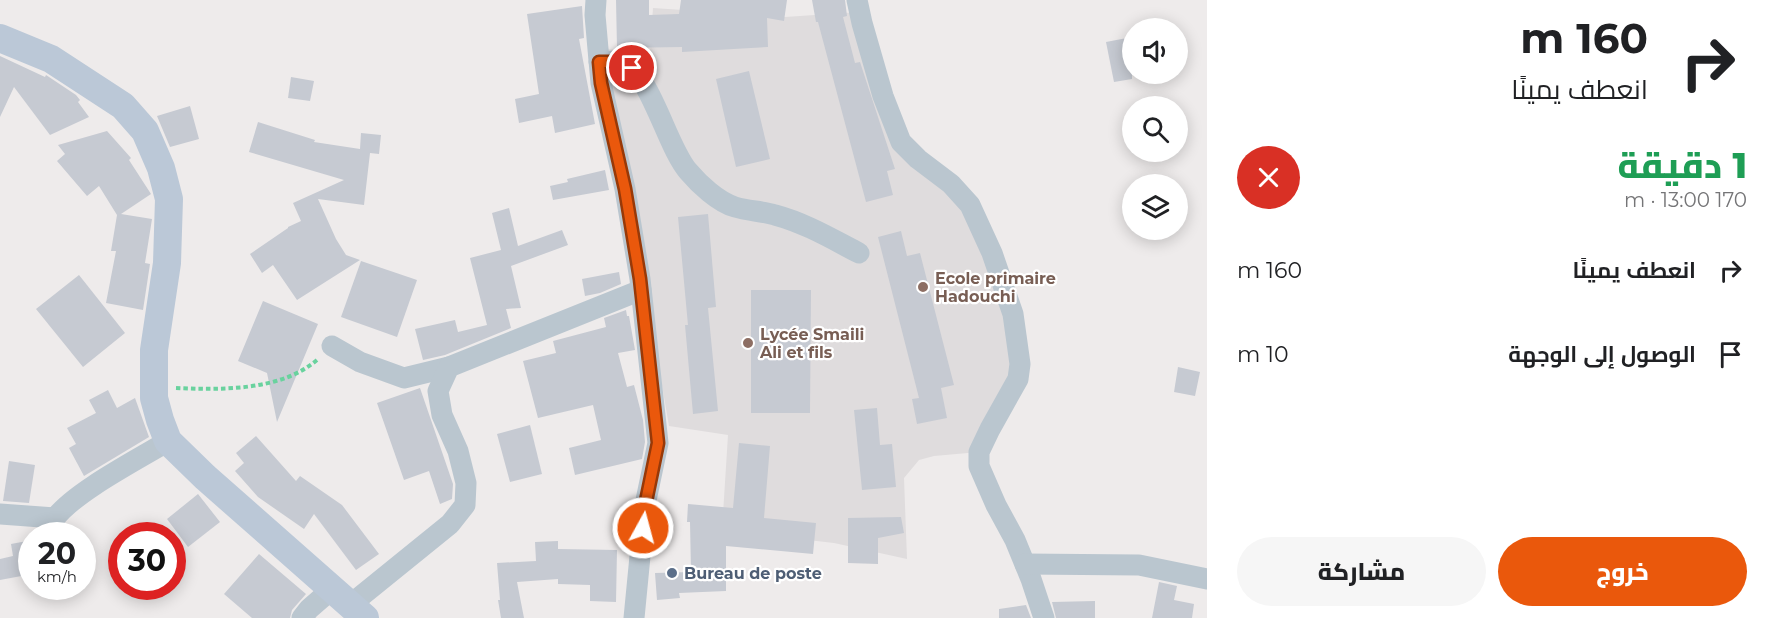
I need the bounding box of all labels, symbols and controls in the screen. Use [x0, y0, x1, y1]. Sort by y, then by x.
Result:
text: 160 m [1520, 12, 1648, 64]
map controls [1122, 18, 1188, 240]
button: sound [1122, 18, 1188, 84]
icon: right [1669, 24, 1747, 102]
pin [606, 42, 657, 93]
icon: arrive [615, 51, 648, 84]
text: انعطف يمينًا [1511, 73, 1648, 106]
button: search [1122, 96, 1188, 162]
text: 1 دقيقة [1617, 143, 1747, 187]
button: close [1237, 146, 1300, 209]
button: layers [1122, 174, 1188, 240]
text: 170 m · 13:00 [1624, 188, 1747, 212]
icon: right [1714, 254, 1747, 287]
text: 160 m [1237, 257, 1302, 284]
text: انعطف يمينًا [1572, 257, 1696, 284]
place label: Ecole primaire Hadouchi [935, 269, 1056, 306]
marker: Ecole primaire Hadouchi [916, 280, 930, 294]
place label: Lycée Smaili Ali et fils [759, 325, 864, 362]
marker: Lycée Smaili Ali et fils [741, 336, 755, 350]
icon: arrive [1714, 338, 1747, 371]
text: 10 m [1237, 341, 1289, 368]
text: الوصول إلى الوجهة [1508, 341, 1696, 368]
position arrow [611, 496, 675, 560]
speed limit sign: 30 [108, 522, 186, 600]
text: 20 [38, 535, 76, 572]
button: مشاركة [1237, 537, 1486, 606]
button: خروج [1498, 537, 1747, 606]
place label: Bureau de poste [684, 564, 822, 583]
marker: Bureau de poste [665, 566, 679, 580]
text: km/h [37, 567, 77, 586]

